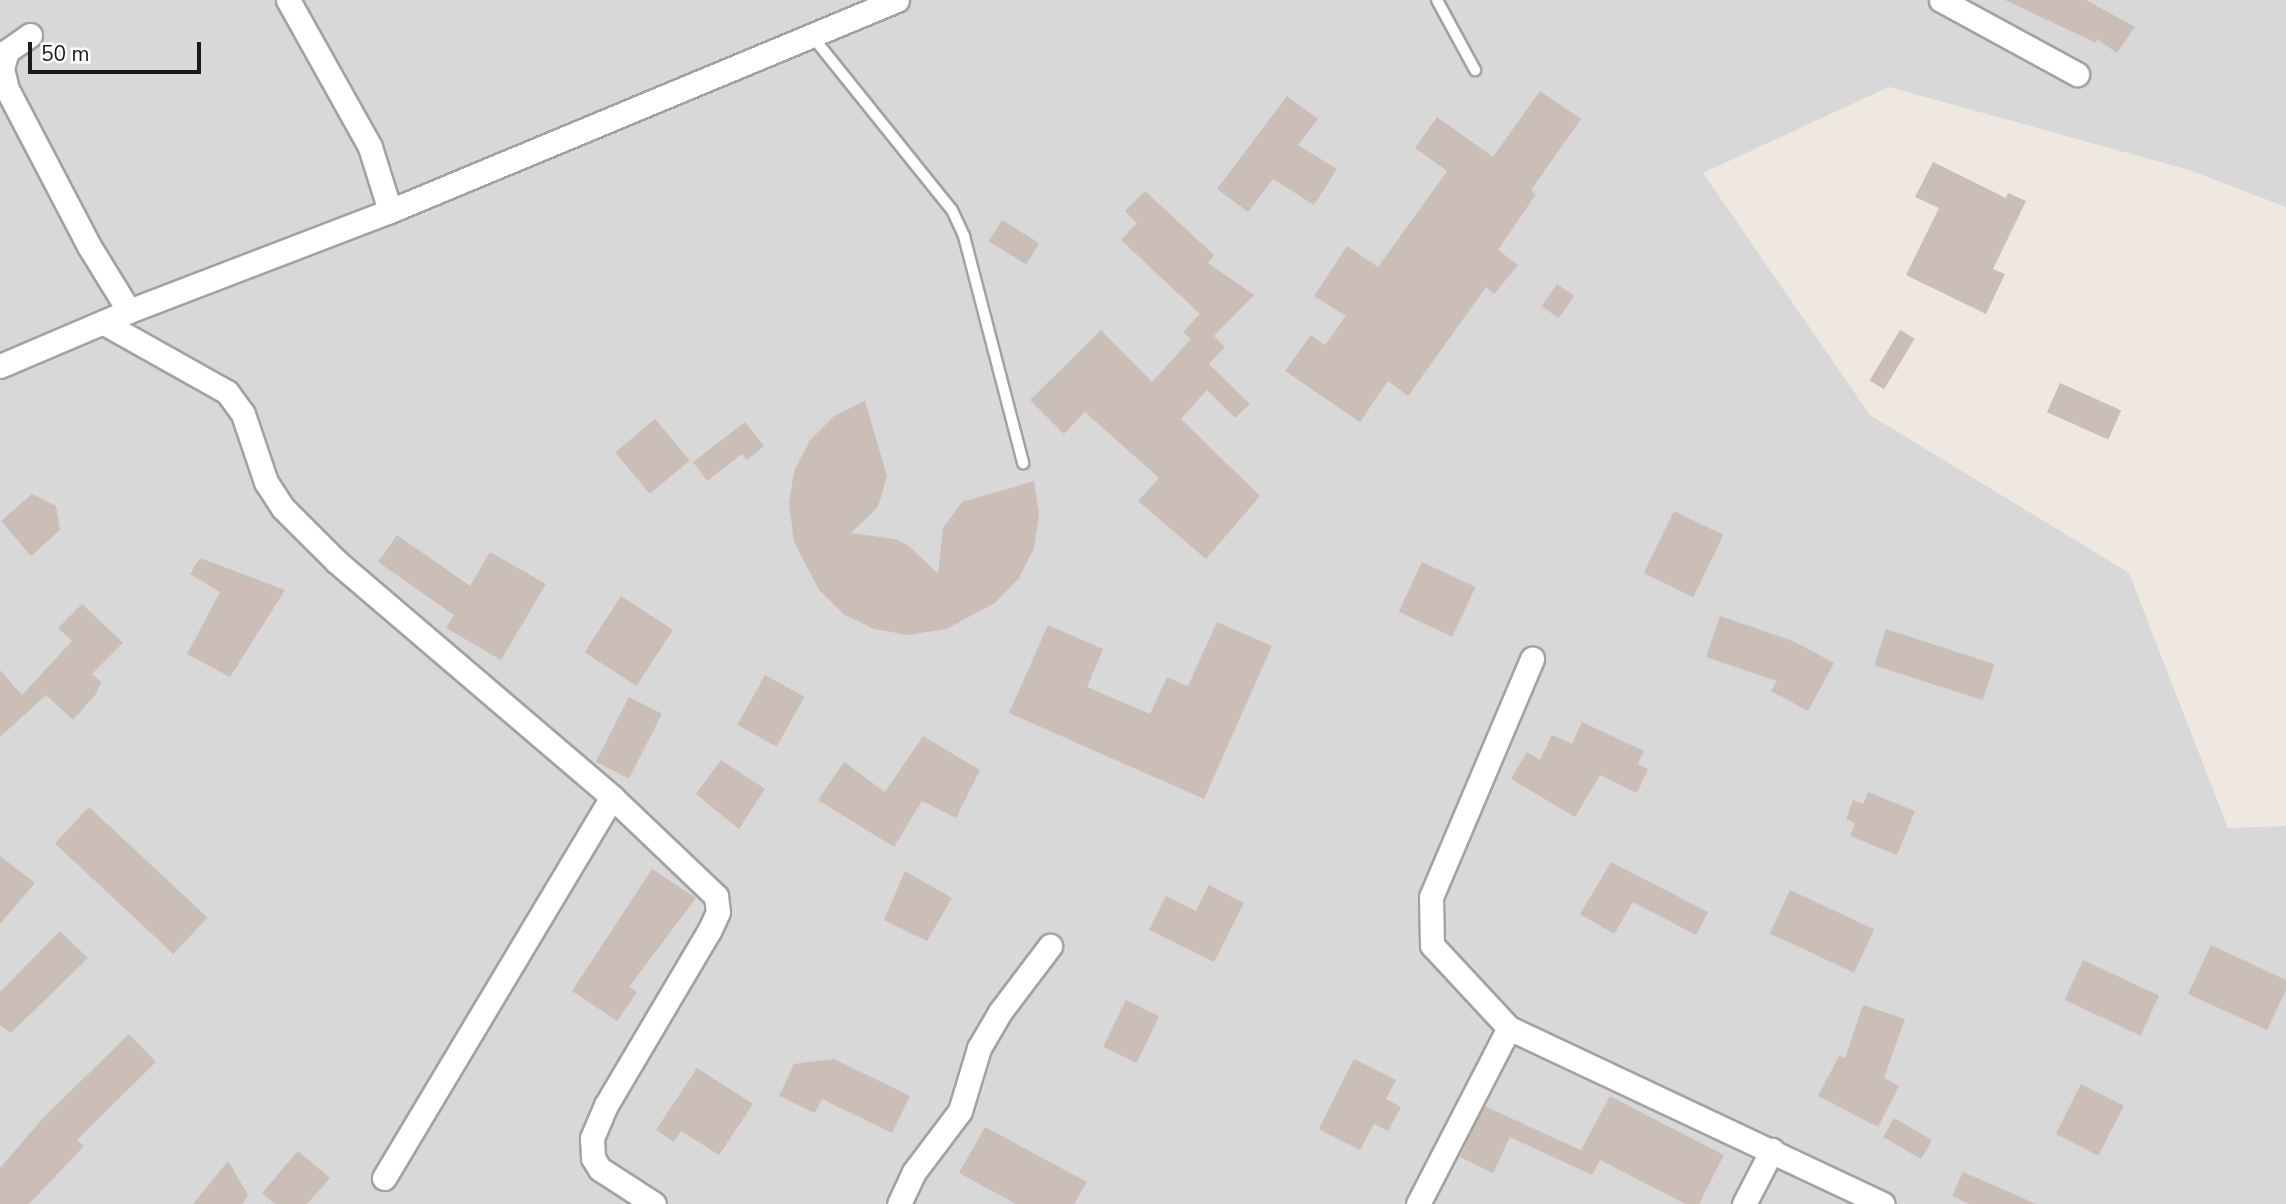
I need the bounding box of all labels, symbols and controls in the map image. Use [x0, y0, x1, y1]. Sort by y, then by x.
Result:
scale bar [32, 28, 205, 72]
text: 50 m [41, 40, 90, 68]

